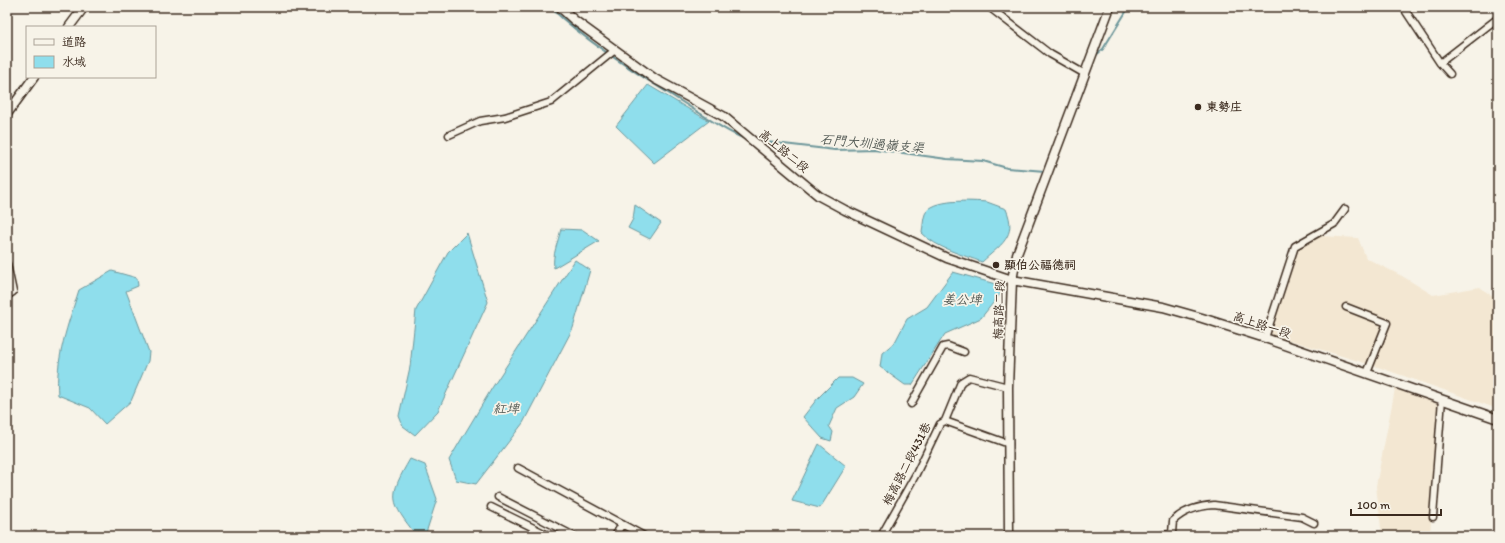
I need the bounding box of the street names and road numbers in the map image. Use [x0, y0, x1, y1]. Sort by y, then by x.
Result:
street label: 高上路二段 [756, 127, 812, 175]
street label: 梅高路二段 [991, 280, 1007, 340]
street label: 高上路一段 [1231, 309, 1293, 341]
street label: 梅高路二段431巷 [880, 420, 934, 508]

